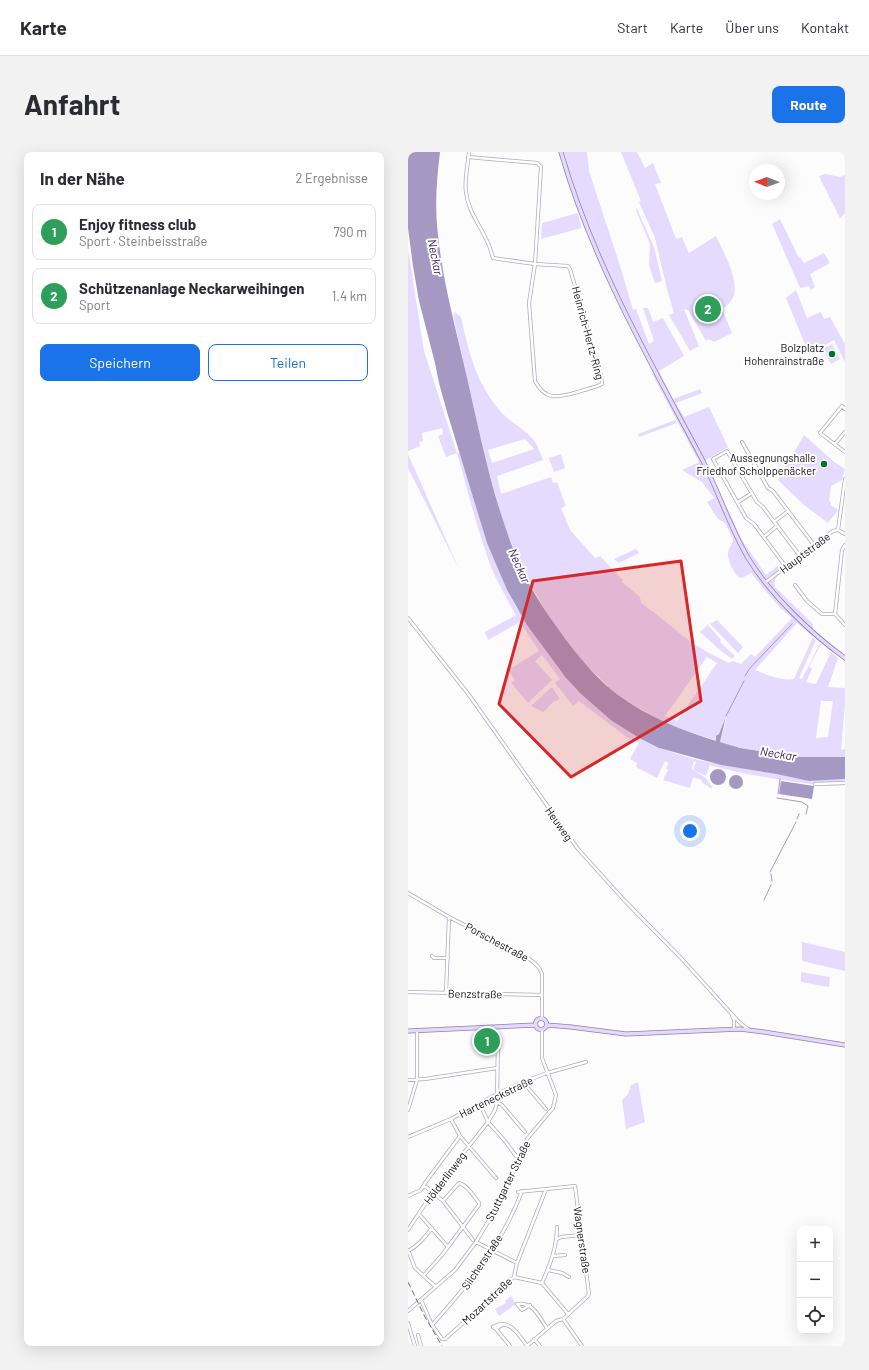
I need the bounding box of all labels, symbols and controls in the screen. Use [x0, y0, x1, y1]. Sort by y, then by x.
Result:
text: Karte [20, 16, 67, 39]
text: Start [617, 19, 648, 36]
text: Karte [670, 19, 703, 36]
text: Über uns [725, 19, 779, 36]
text: Kontakt [801, 19, 849, 36]
button: Route [772, 86, 845, 123]
text: Anfahrt [24, 87, 120, 121]
north arrow [749, 164, 785, 200]
text: In der Nähe [40, 168, 125, 188]
text: 2 Ergebnisse [295, 170, 368, 186]
text: Enjoy fitness club [79, 215, 196, 233]
text: 1 [52, 224, 56, 240]
text: 790 m [333, 224, 367, 240]
text: Sport · Steinbeisstraße [79, 233, 208, 249]
water label: Neckar [426, 238, 446, 277]
text: Schützenanlage Neckarweihingen [79, 279, 305, 297]
street label: Heinrich-Hertz-Ring [570, 285, 607, 381]
text: 2 [50, 288, 58, 304]
text: 1.4 km [332, 288, 367, 304]
pin: 2 [695, 294, 721, 324]
text: Sport [79, 297, 110, 313]
place label: Bolzplatz Hohenrainstraße [744, 341, 824, 367]
button: Speichern [40, 344, 200, 381]
button: Teilen [208, 344, 368, 381]
marker: Bolzplatz Hohenrainstraße [827, 349, 837, 359]
place label: Aussegnungshalle Friedhof Scholppenäcker [697, 451, 816, 477]
marker: Aussegnungshalle Friedhof Scholppenäcker [819, 459, 829, 469]
street label: Hauptstraße [777, 529, 833, 576]
water label: Neckar [506, 546, 534, 586]
water label: Neckar [759, 743, 798, 763]
street label: Heuweg [543, 804, 576, 843]
your location [680, 821, 700, 841]
street label: Porschestraße [463, 919, 531, 964]
street label: Benzstraße [448, 987, 502, 1000]
pin: 1 [474, 1026, 500, 1056]
street label: Harteneckstraße [457, 1073, 535, 1120]
street label: Stuttgarter Straße [482, 1138, 533, 1223]
street label: Hölderlinweg [421, 1149, 469, 1206]
street label: Wagnerstraße [571, 1206, 594, 1274]
map controls [797, 1226, 833, 1334]
button: + [797, 1226, 833, 1262]
street label: Silcherstraße [458, 1231, 505, 1292]
button: − [797, 1262, 833, 1298]
street label: Mozartstraße [459, 1274, 514, 1327]
button: locate [797, 1298, 833, 1334]

